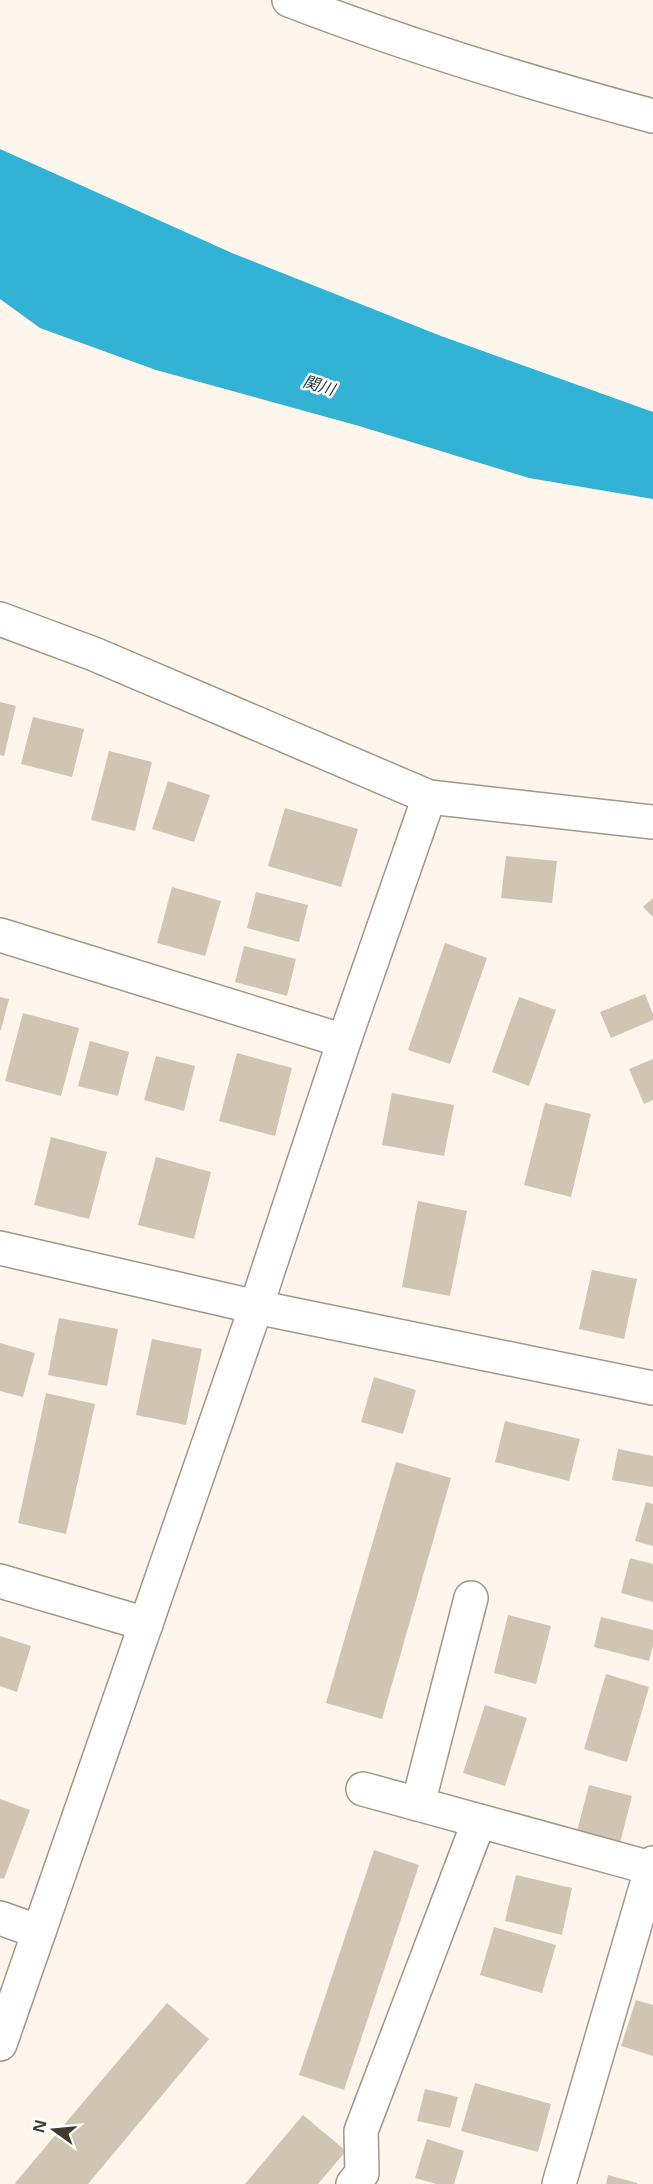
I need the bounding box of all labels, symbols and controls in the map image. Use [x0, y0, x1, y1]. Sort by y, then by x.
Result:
water label: 関川 [300, 370, 339, 401]
north arrow [24, 2100, 84, 2160]
text: N [27, 2117, 52, 2135]

